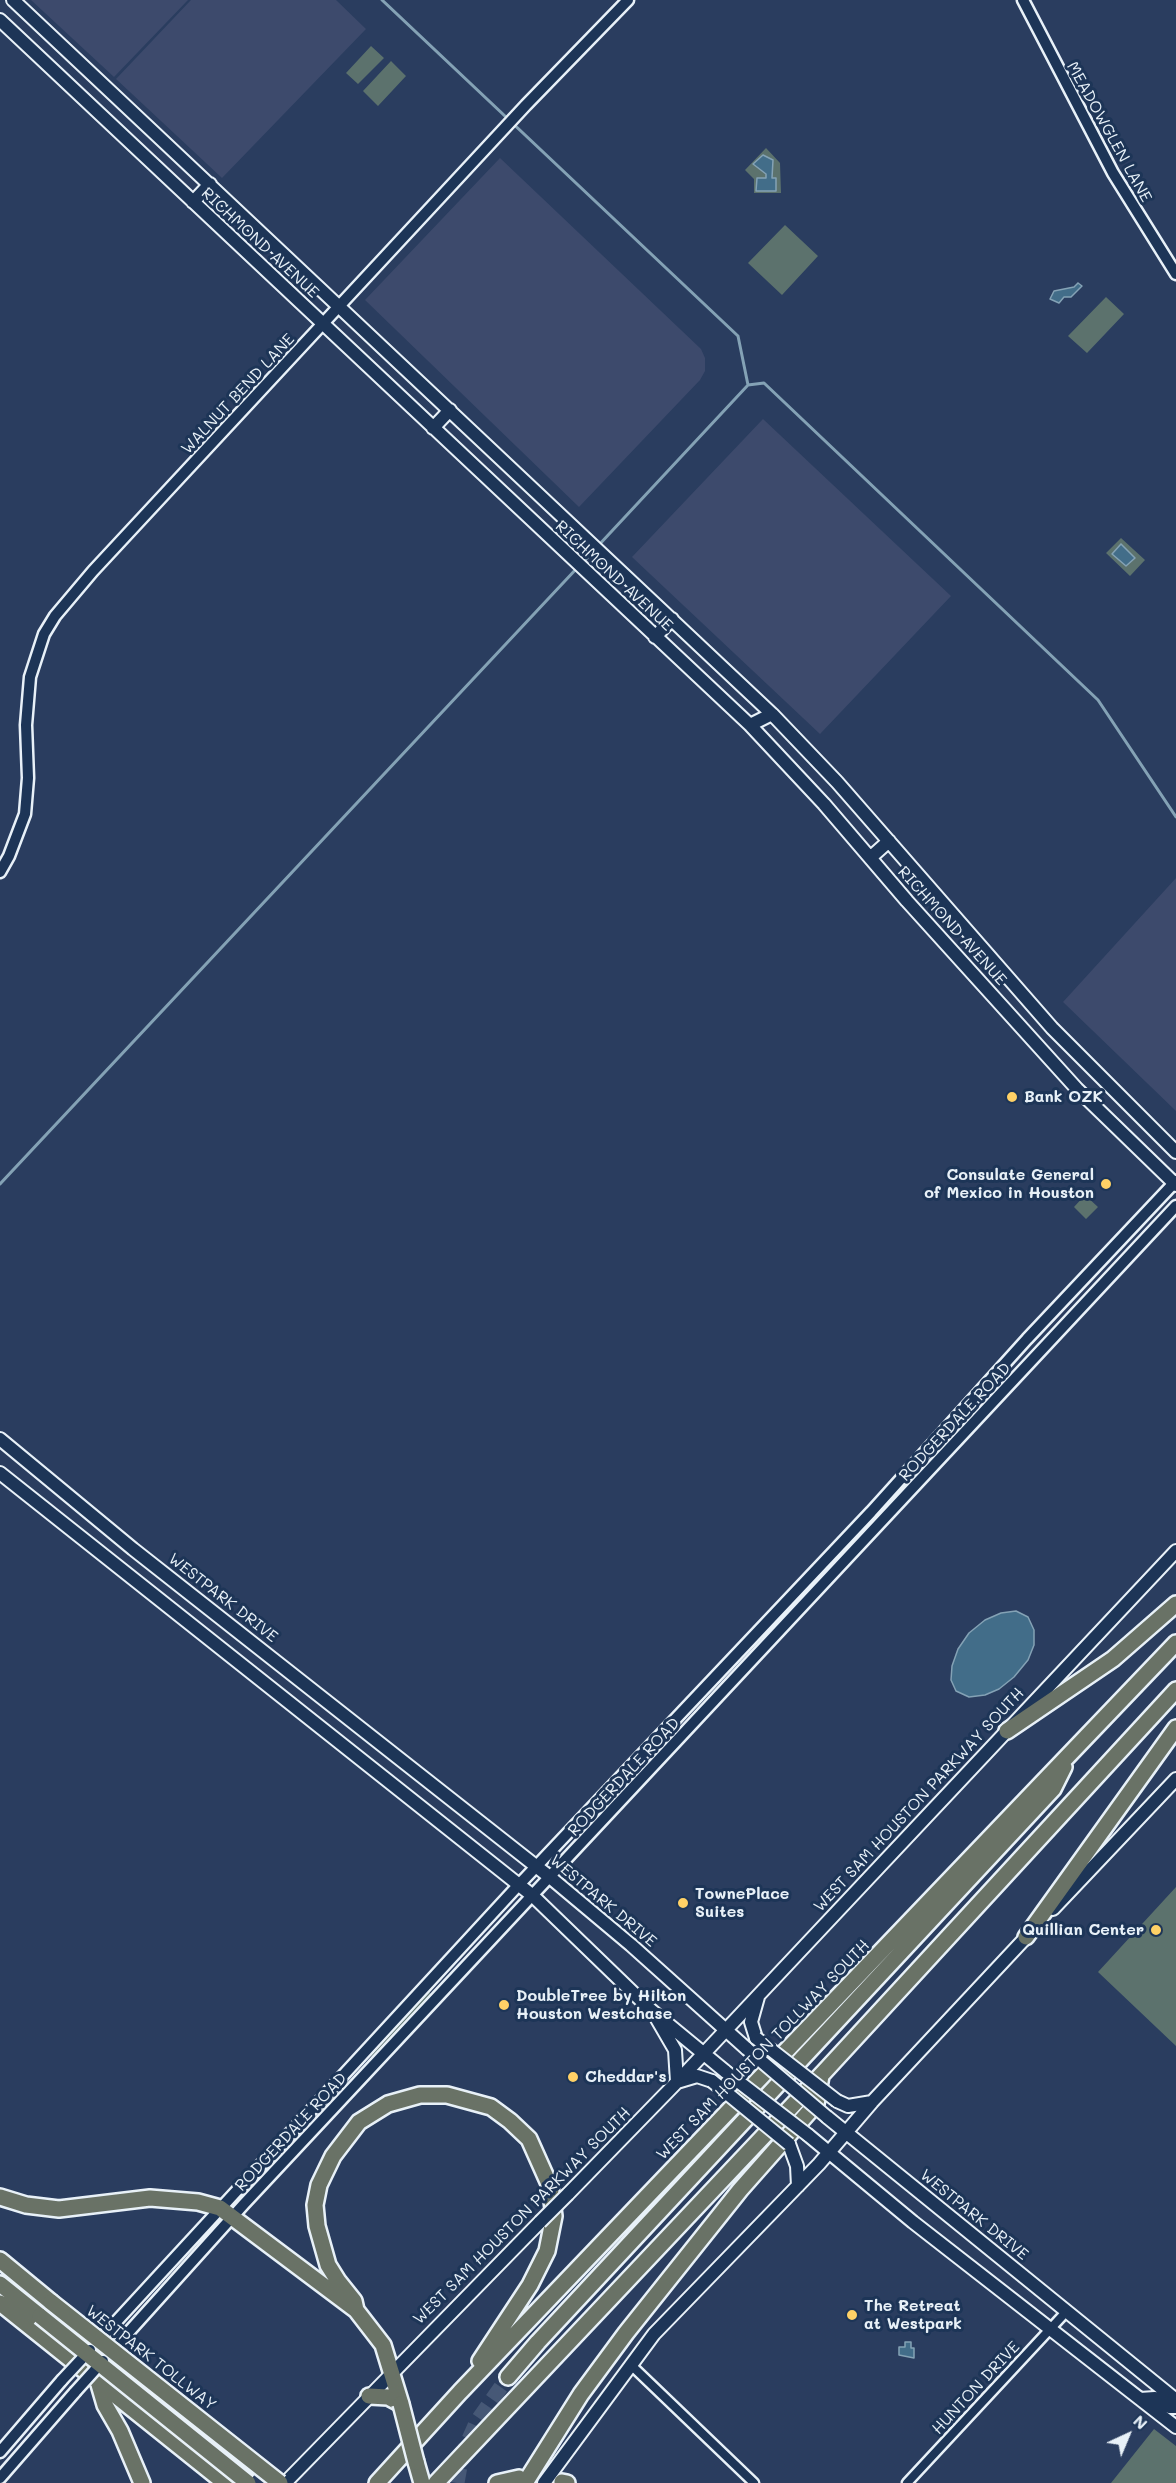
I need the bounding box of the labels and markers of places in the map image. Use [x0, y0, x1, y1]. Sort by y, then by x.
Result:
place label: Bank OZK [1024, 1087, 1103, 1107]
marker: Bank OZK [1005, 1090, 1019, 1104]
place label: Consulate General of Mexico in Houston [924, 1165, 1094, 1203]
marker: Consulate General of Mexico in Houston [1099, 1177, 1113, 1191]
place label: TownePlace Suites [695, 1884, 789, 1922]
marker: TownePlace Suites [676, 1896, 690, 1910]
place label: Quillian Center [1022, 1920, 1144, 1940]
marker: Quillian Center [1149, 1923, 1163, 1937]
place label: DoubleTree by Hilton Houston Westchase [516, 1986, 686, 2024]
marker: DoubleTree by Hilton Houston Westchase [497, 1998, 511, 2012]
place label: Cheddar's [585, 2067, 666, 2087]
marker: Cheddar's [566, 2070, 580, 2084]
place label: The Retreat at Westpark [864, 2296, 962, 2334]
marker: The Retreat at Westpark [845, 2308, 859, 2322]

